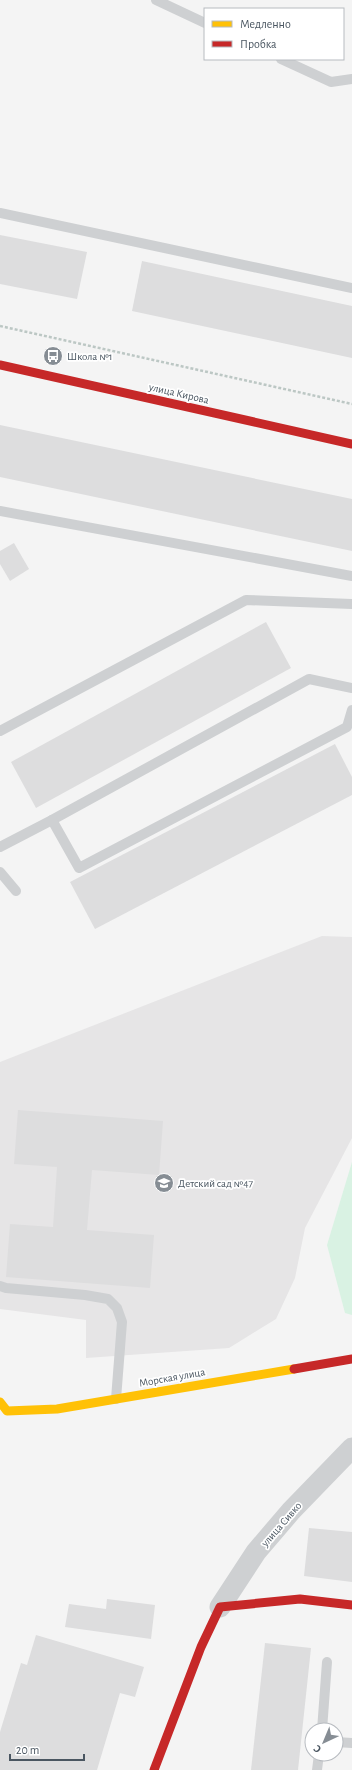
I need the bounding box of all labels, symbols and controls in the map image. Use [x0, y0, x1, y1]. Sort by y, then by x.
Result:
legend [204, 8, 344, 60]
text: Медленно [240, 18, 291, 30]
text: Пробка [240, 38, 277, 50]
bus stop icon: Школа №1 [42, 345, 64, 367]
place label: Школа №1 [67, 351, 113, 362]
street label: улица Кирова [147, 381, 210, 406]
school or university icon: Детский сад №47 [153, 1172, 175, 1194]
place label: Детский сад №47 [178, 1178, 253, 1189]
street label: Морская улица [138, 1366, 206, 1389]
street label: улица Сивко [259, 1500, 304, 1549]
north arrow [304, 1722, 344, 1762]
scale bar [10, 1736, 84, 1762]
text: С [311, 1743, 323, 1755]
text: 20 m [16, 1744, 39, 1756]

